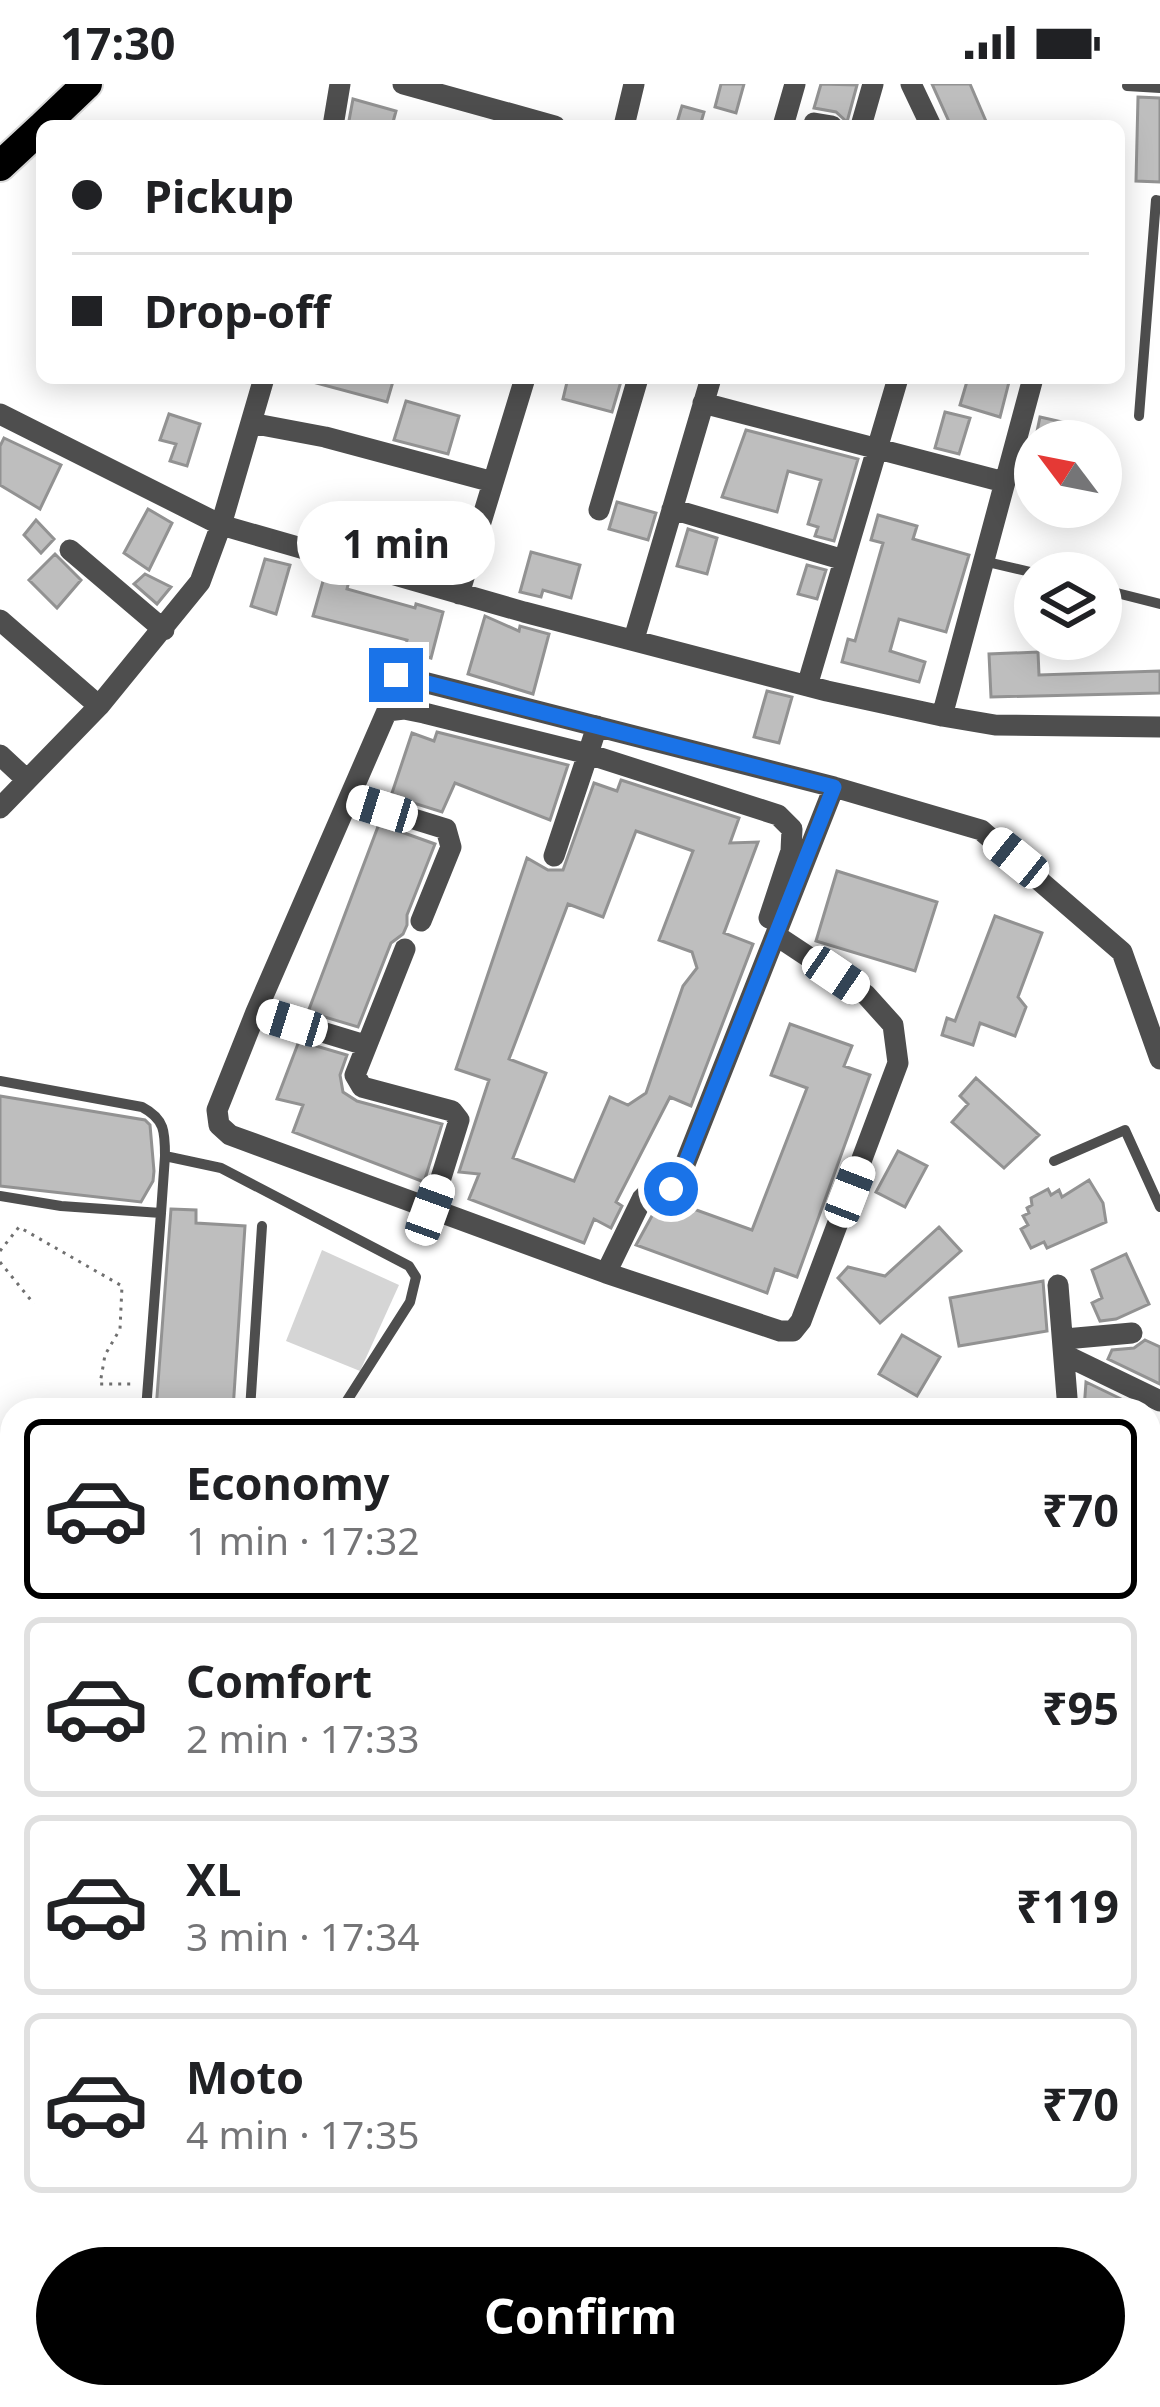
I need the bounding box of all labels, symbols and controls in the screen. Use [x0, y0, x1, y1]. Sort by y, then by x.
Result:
text: 17:30 [60, 12, 176, 73]
text: Pickup [144, 165, 294, 226]
text: Drop-off [144, 280, 330, 341]
north arrow [1014, 420, 1122, 528]
map controls [1014, 420, 1122, 660]
callout: 1 min [297, 501, 495, 585]
text: 1 min [342, 516, 450, 569]
button: layers [1014, 552, 1122, 660]
route end [369, 648, 423, 702]
car [342, 781, 422, 837]
car [977, 821, 1055, 895]
car [796, 940, 876, 1010]
car [252, 995, 332, 1051]
car [820, 1152, 880, 1232]
route start [644, 1162, 698, 1216]
car [401, 1170, 459, 1250]
text: Economy [186, 1452, 390, 1513]
icon: car [42, 1455, 150, 1563]
text: ₹70 [1042, 1479, 1119, 1540]
text: 1 min · 17:32 [186, 1513, 420, 1566]
text: Comfort [186, 1650, 372, 1711]
icon: car [42, 1653, 150, 1761]
text: ₹95 [1042, 1677, 1119, 1738]
text: 2 min · 17:33 [186, 1711, 420, 1764]
text: XL [186, 1848, 241, 1909]
icon: car [42, 1851, 150, 1959]
text: ₹119 [1016, 1875, 1119, 1936]
text: 3 min · 17:34 [186, 1909, 420, 1962]
text: Moto [186, 2046, 304, 2107]
icon: car [42, 2049, 150, 2157]
text: ₹70 [1042, 2073, 1119, 2134]
text: 4 min · 17:35 [186, 2107, 420, 2160]
button: Confirm [36, 2247, 1125, 2385]

